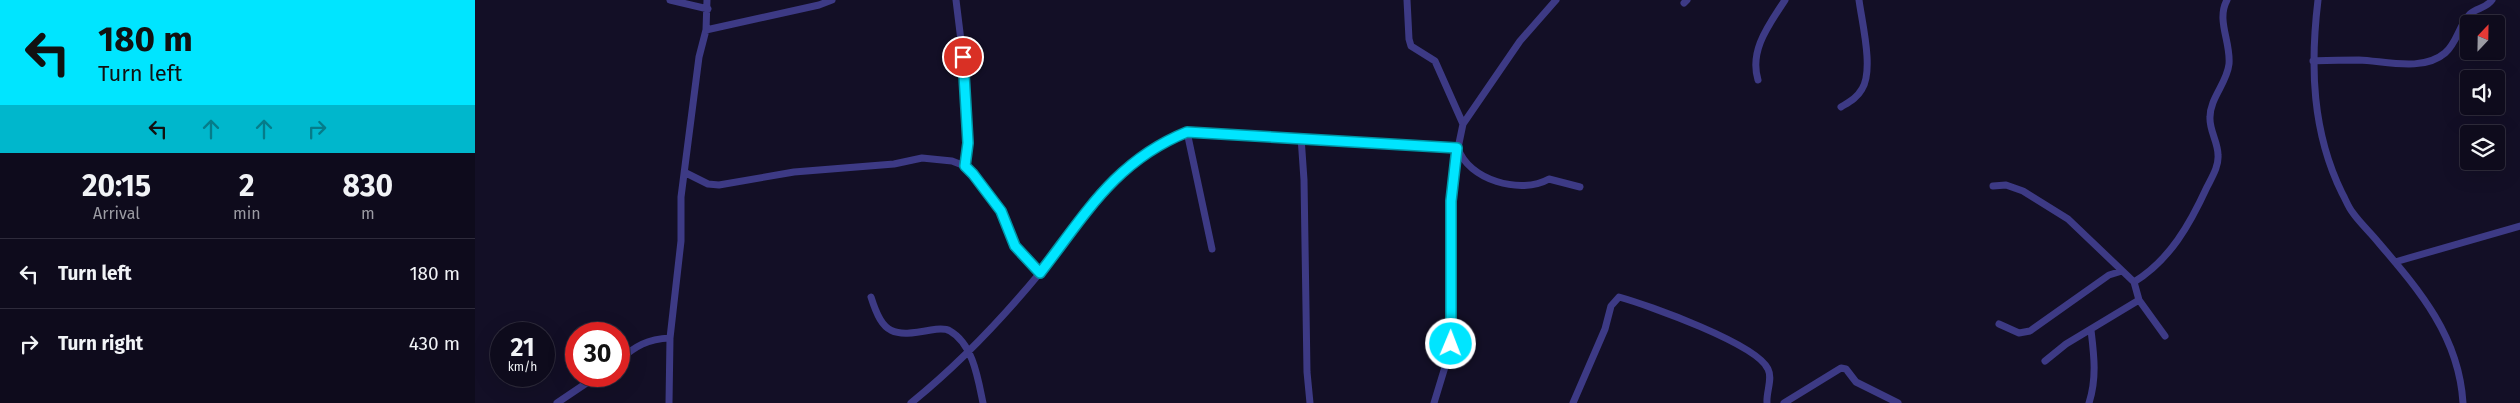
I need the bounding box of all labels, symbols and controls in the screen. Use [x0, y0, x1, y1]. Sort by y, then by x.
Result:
north arrow [2460, 15, 2505, 60]
map controls [2460, 15, 2505, 170]
text: 180 m [98, 18, 193, 60]
icon: left [15, 20, 80, 85]
pin [942, 36, 984, 78]
icon: arrive [949, 43, 977, 71]
text: Turn left [98, 60, 182, 87]
button: sound [2460, 70, 2505, 115]
icon: left [144, 115, 172, 143]
icon: ahead [197, 115, 225, 143]
icon: ahead [250, 115, 278, 143]
icon: right [303, 115, 331, 143]
button: layers [2460, 125, 2505, 170]
text: 20:15 [82, 168, 151, 204]
text: 2 [239, 168, 255, 204]
text: 830 [342, 168, 393, 204]
text: Arrival [93, 204, 140, 223]
text: min [233, 204, 261, 223]
text: m [361, 204, 375, 223]
icon: left [15, 260, 43, 288]
text: Turn left [58, 262, 132, 285]
text: 180 m [409, 262, 460, 285]
position arrow [1424, 317, 1476, 369]
speed limit sign: 30 [565, 322, 630, 387]
icon: right [15, 330, 43, 358]
text: Turn right [58, 332, 143, 355]
text: 430 m [409, 332, 460, 355]
text: 21 [511, 333, 534, 363]
text: km/h [508, 360, 537, 374]

